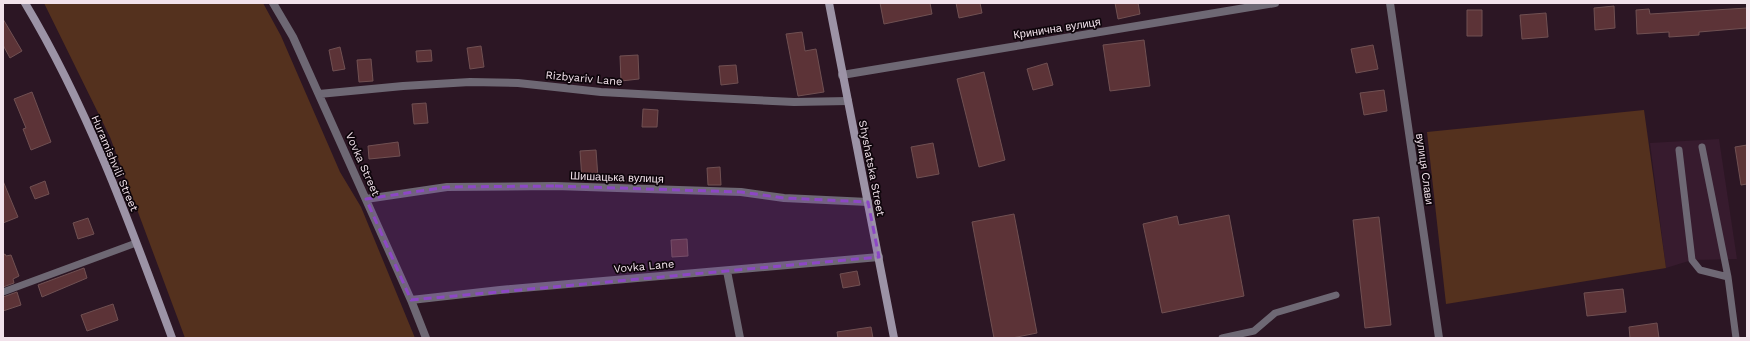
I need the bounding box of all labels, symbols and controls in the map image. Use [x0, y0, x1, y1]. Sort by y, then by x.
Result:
street label: Кринична вулиця [1012, 15, 1102, 42]
street label: Rizbyariv Lane [545, 69, 623, 88]
street label: Huramishvili Street [88, 113, 141, 213]
street label: Shyshatska Street [856, 119, 887, 217]
street label: Vovka Street [343, 131, 382, 198]
street label: вулиця Слави [1413, 133, 1436, 206]
street label: Шишацька вулиця [570, 169, 664, 186]
street label: Vovka Lane [613, 257, 675, 276]

